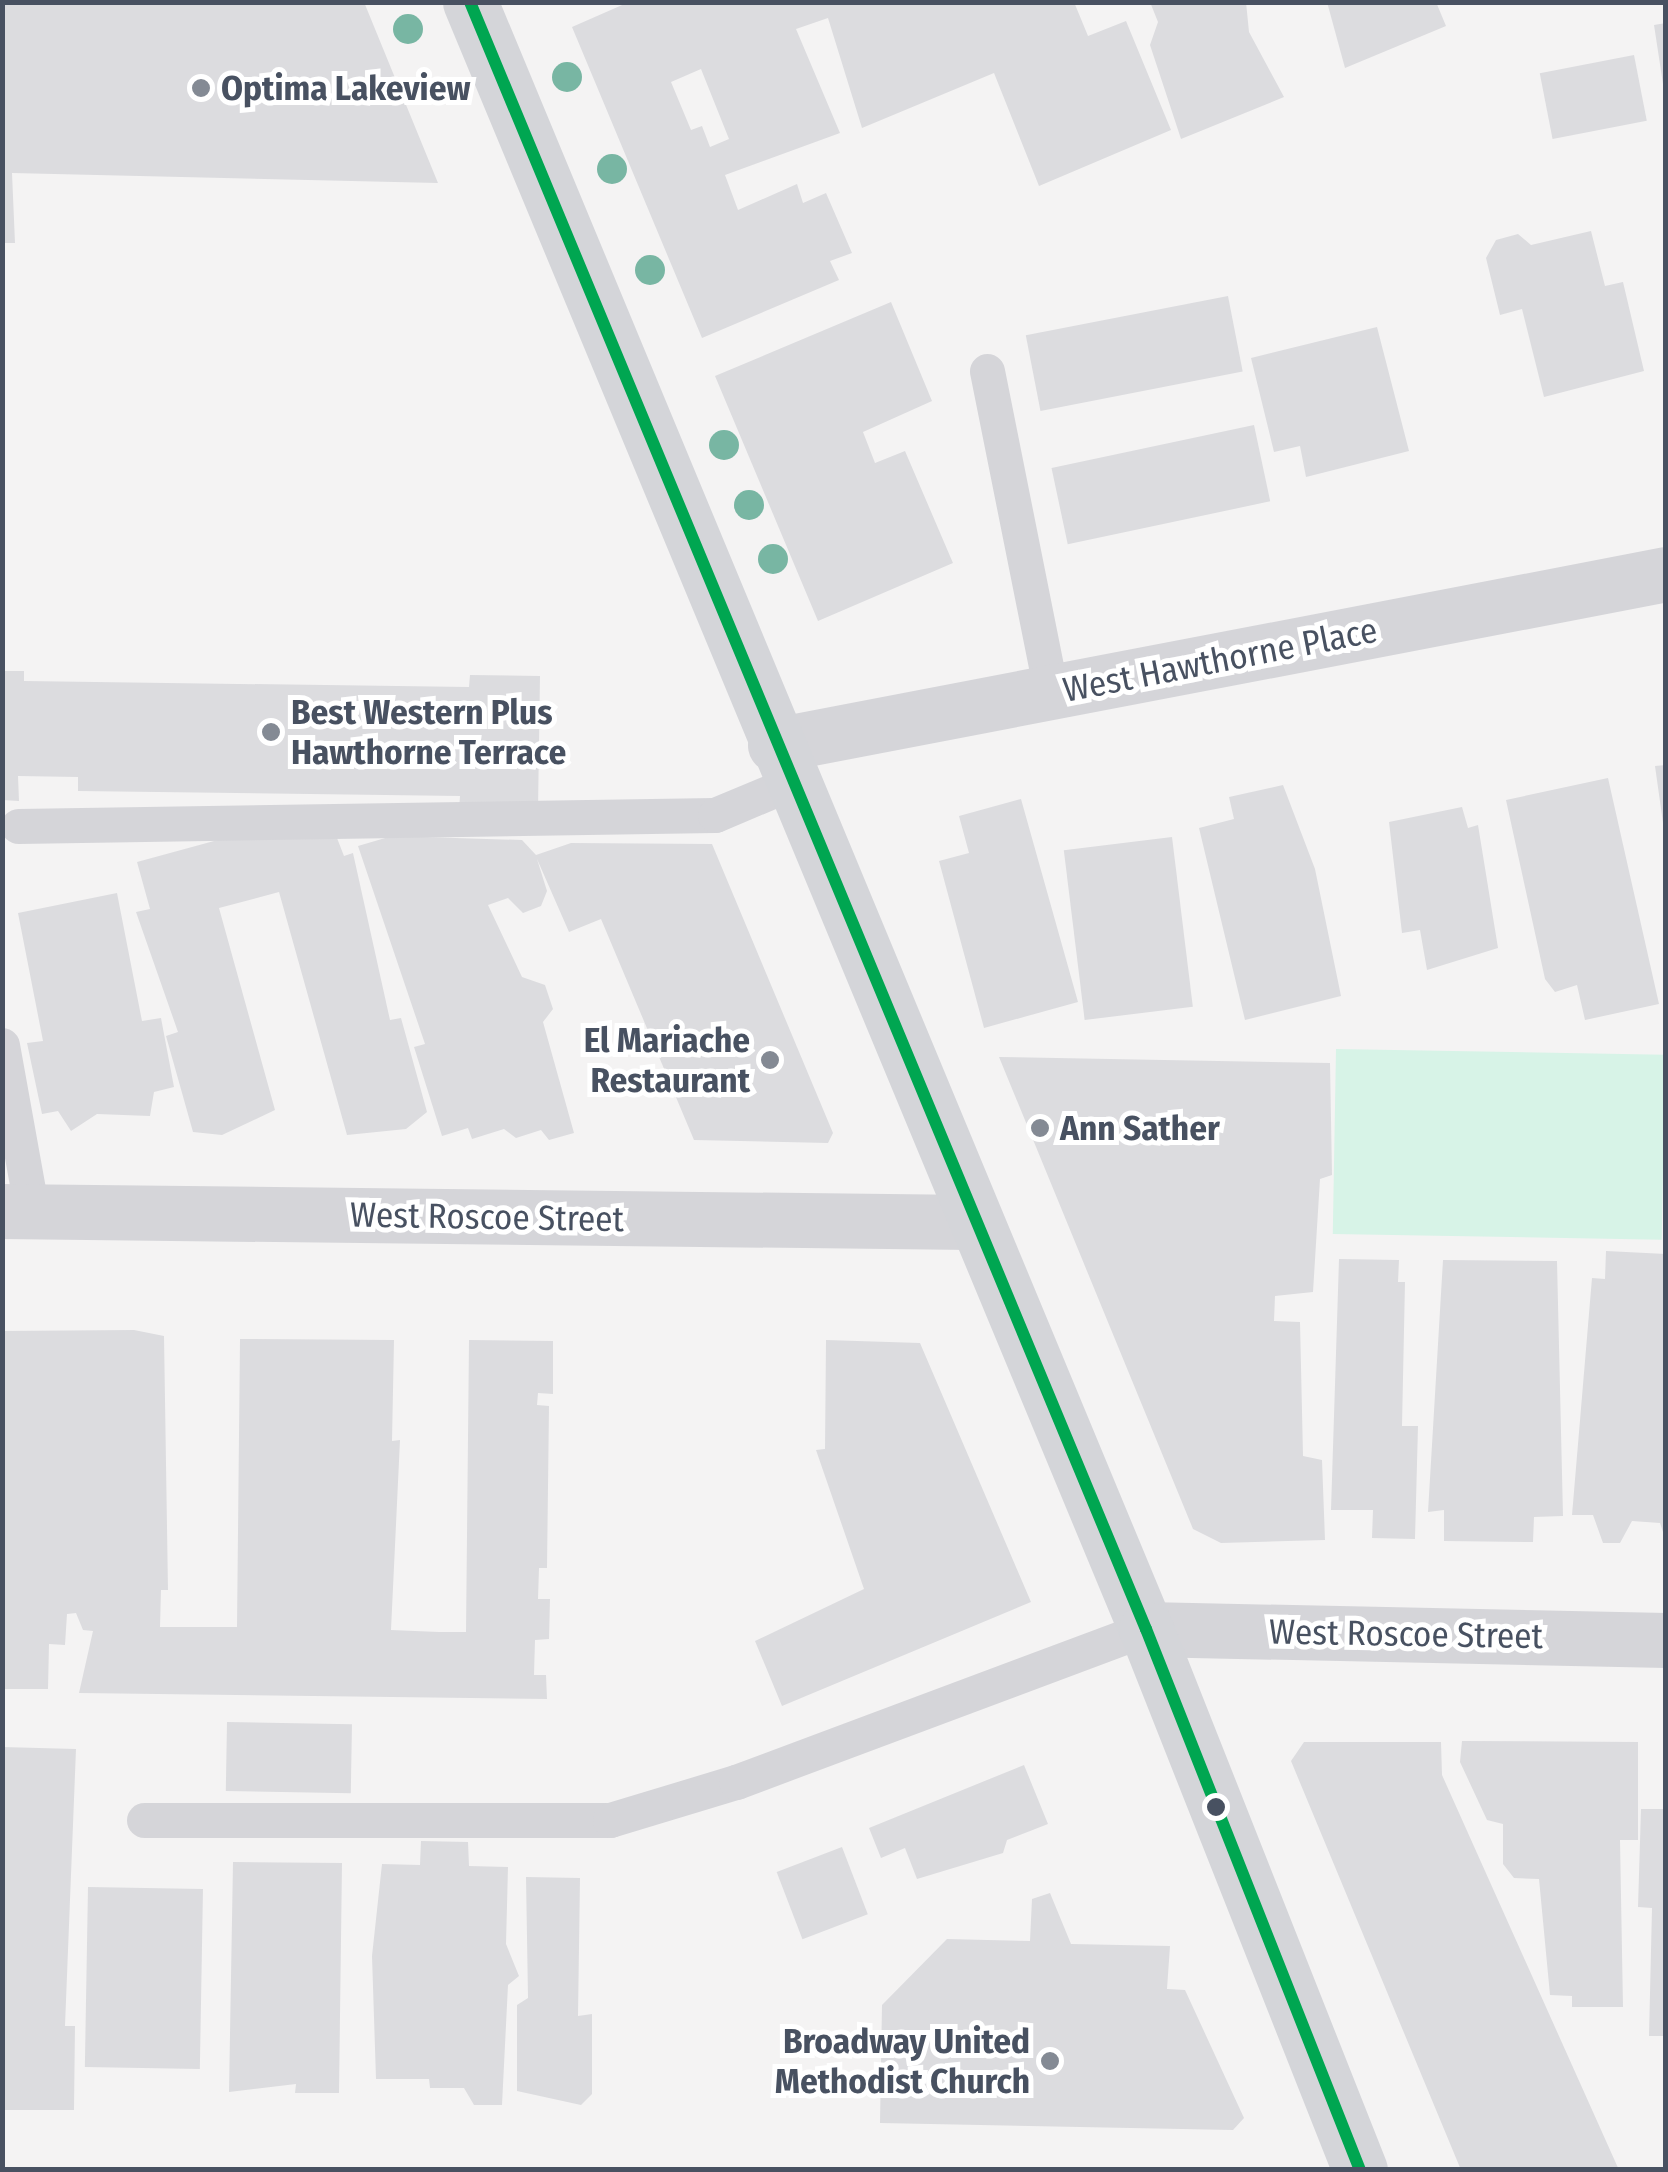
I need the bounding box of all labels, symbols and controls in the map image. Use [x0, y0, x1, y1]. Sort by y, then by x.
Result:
place label: Optima Lakeview [221, 67, 470, 109]
marker: Optima Lakeview [190, 77, 212, 99]
street label: West Hawthorne Place [1059, 609, 1381, 711]
place label: Best Western Plus Hawthorne Terrace [291, 691, 566, 773]
marker: Best Western Plus Hawthorne Terrace [260, 721, 282, 743]
place label: El Mariache Restaurant [584, 1019, 750, 1101]
marker: El Mariache Restaurant [759, 1049, 781, 1071]
place label: Ann Sather [1060, 1107, 1220, 1149]
marker: Ann Sather [1029, 1117, 1051, 1139]
street label: West Roscoe Street [350, 1194, 624, 1240]
street label: West Roscoe Street [1269, 1611, 1543, 1657]
unlabelled marker [1206, 1797, 1226, 1817]
place label: Broadway United Methodist Church [775, 2020, 1030, 2102]
marker: Broadway United Methodist Church [1039, 2050, 1061, 2072]

